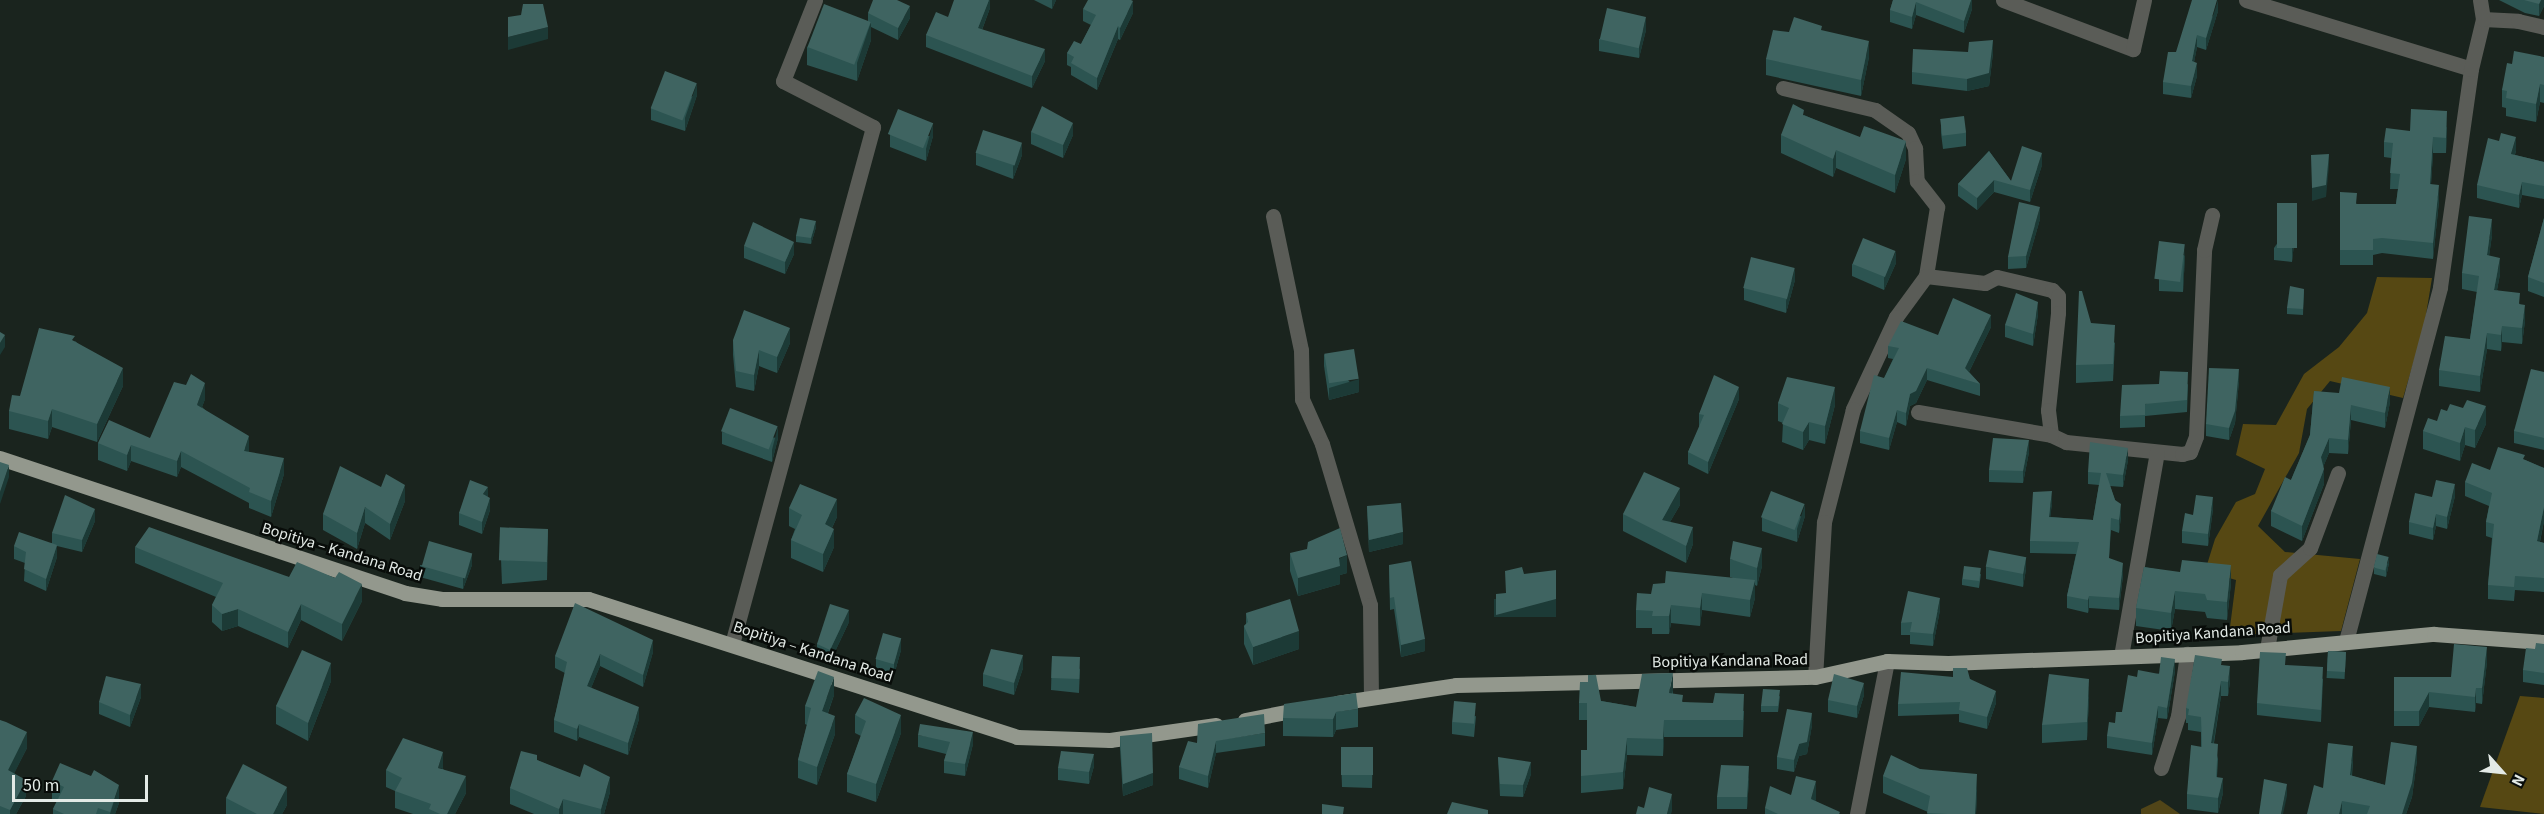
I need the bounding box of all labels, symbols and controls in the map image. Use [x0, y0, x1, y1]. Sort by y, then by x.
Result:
street label: Bopitiya – Kandana Road [259, 518, 425, 586]
street label: Bopitiya – Kandana Road [731, 617, 895, 687]
street label: Bopitiya Kandana Road [2135, 618, 2291, 648]
street label: Bopitiya Kandana Road [1652, 650, 1808, 672]
north arrow [2472, 742, 2532, 802]
scale bar [15, 763, 152, 801]
text: N [2506, 770, 2530, 790]
text: 50 m [23, 773, 59, 798]

